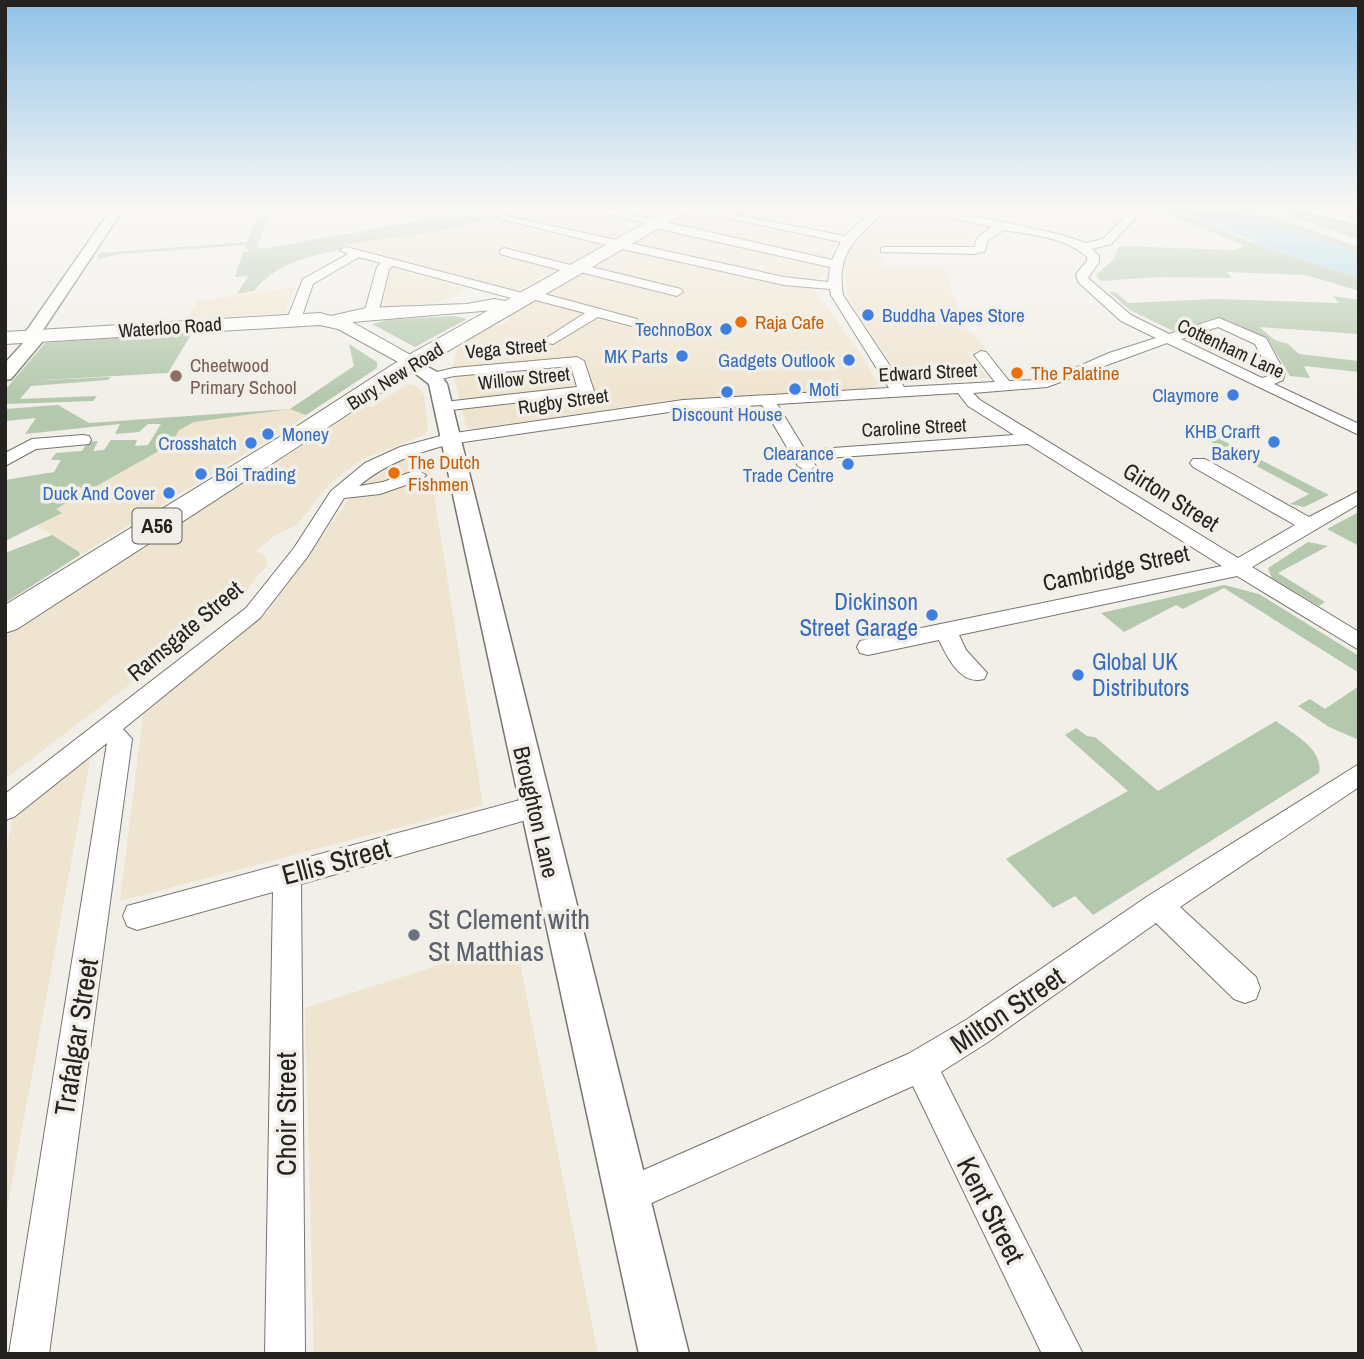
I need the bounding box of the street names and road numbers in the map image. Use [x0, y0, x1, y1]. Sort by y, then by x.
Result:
street label: Waterloo Road [118, 310, 222, 344]
street label: Cottenham Lane [1173, 312, 1289, 384]
street label: Vega Street [464, 331, 548, 364]
street label: Bury New Road [342, 336, 448, 416]
street label: Edward Street [878, 356, 979, 388]
street label: Willow Street [477, 360, 572, 396]
street label: Rugby Street [516, 382, 610, 420]
street label: Caroline Street [861, 411, 968, 443]
street label: Girton Street [1117, 455, 1225, 538]
road number: A56 [132, 508, 182, 544]
street label: Cambridge Street [1040, 537, 1192, 598]
street label: Ramsgate Street [121, 573, 249, 688]
street label: Broughton Lane [506, 743, 567, 881]
street label: Ellis Street [277, 828, 395, 894]
street label: Trafalgar Street [45, 956, 107, 1118]
street label: Milton Street [942, 958, 1072, 1062]
street label: Choir Street [267, 1052, 305, 1176]
street label: Kent Street [948, 1150, 1034, 1270]

